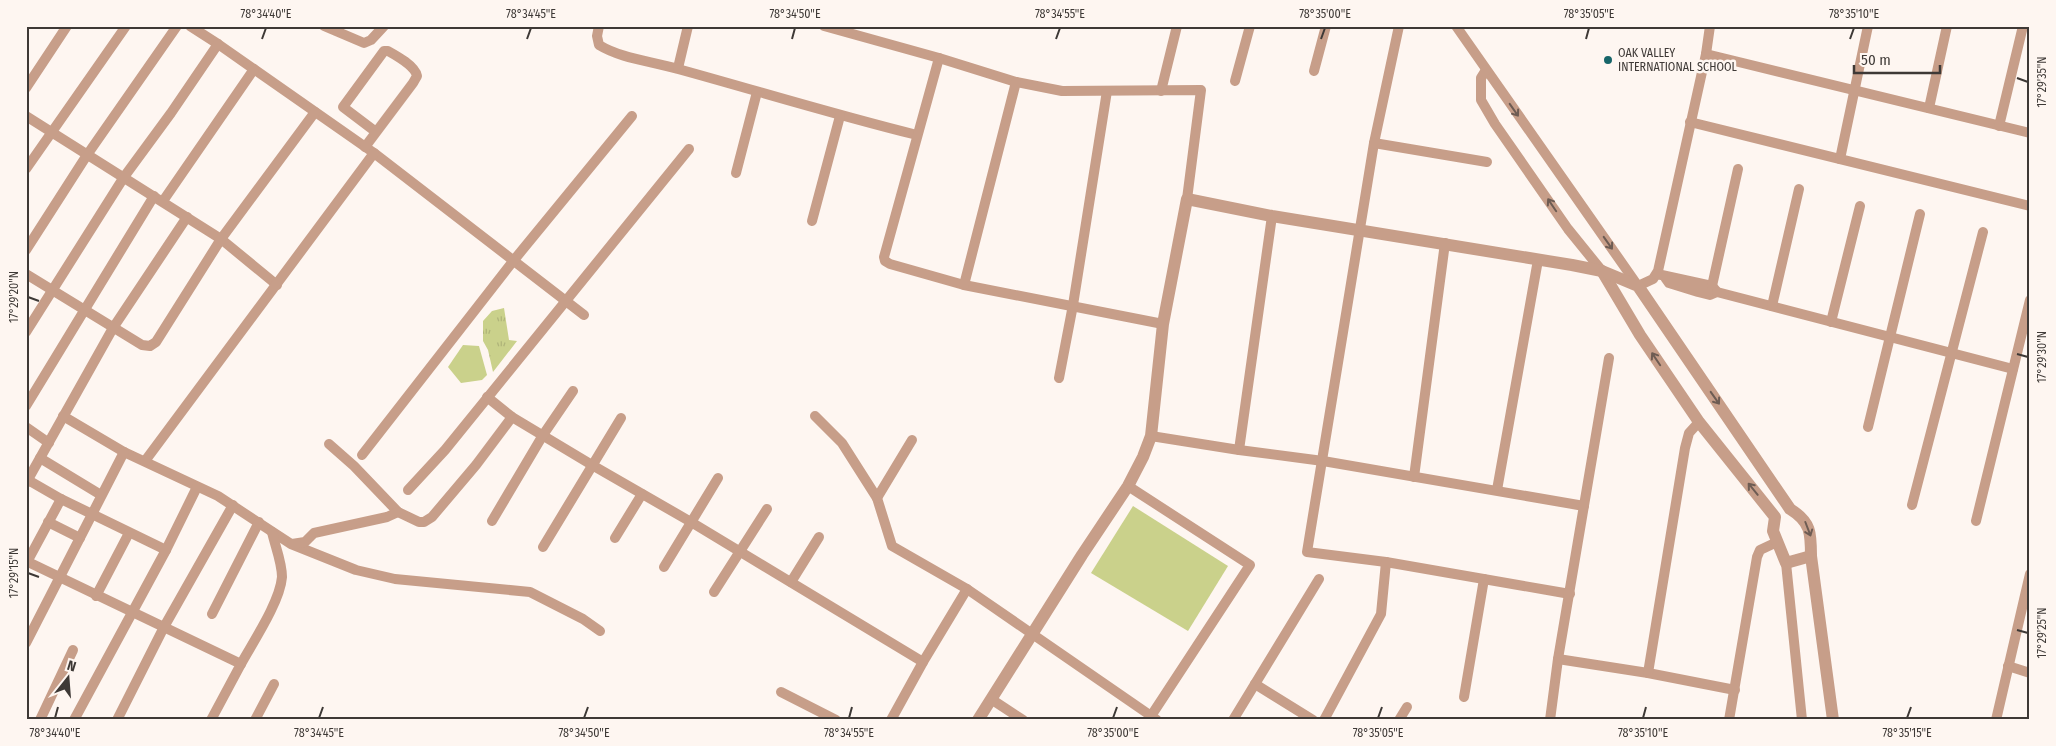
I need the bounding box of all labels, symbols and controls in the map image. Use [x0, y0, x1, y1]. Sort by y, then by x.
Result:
text: 78°34'40"E [241, 7, 292, 21]
text: 78°34'45"E [506, 7, 556, 21]
text: 78°34'50"E [769, 7, 821, 21]
text: 78°34'55"E [1035, 7, 1085, 21]
text: 78°35'00"E [1299, 7, 1351, 21]
text: 78°35'05"E [1564, 7, 1615, 21]
text: 78°35'10"E [1829, 7, 1879, 21]
scale bar [1854, 42, 1940, 74]
place label: OAK VALLEY INTERNATIONAL SCHOOL [1618, 46, 1738, 74]
text: 50 m [1861, 51, 1891, 69]
marker: OAK VALLEY INTERNATIONAL SCHOOL [1602, 54, 1614, 66]
text: 17°29'35"N [2035, 56, 2049, 108]
one-way arrow [1509, 103, 1519, 117]
one-way arrow [1547, 198, 1557, 212]
one-way arrow [1603, 236, 1613, 250]
text: 17°29'20"N [7, 271, 21, 323]
text: 17°29'30"N [2035, 331, 2049, 383]
one-way arrow [1651, 352, 1661, 366]
one-way arrow [1710, 391, 1720, 405]
one-way arrow [1748, 483, 1759, 496]
one-way arrow [1804, 521, 1813, 536]
text: 17°29'15"N [7, 548, 21, 598]
text: 17°29'25"N [2035, 607, 2049, 659]
north arrow [42, 654, 92, 704]
text: N [65, 657, 78, 675]
text: 78°34'40"E [30, 726, 81, 740]
text: 78°34'45"E [294, 726, 344, 740]
text: 78°34'50"E [558, 726, 610, 740]
text: 78°34'55"E [824, 726, 874, 740]
text: 78°35'00"E [1087, 726, 1139, 740]
text: 78°35'05"E [1353, 726, 1404, 740]
text: 78°35'10"E [1618, 726, 1668, 740]
text: 78°35'15"E [1882, 726, 1932, 740]

